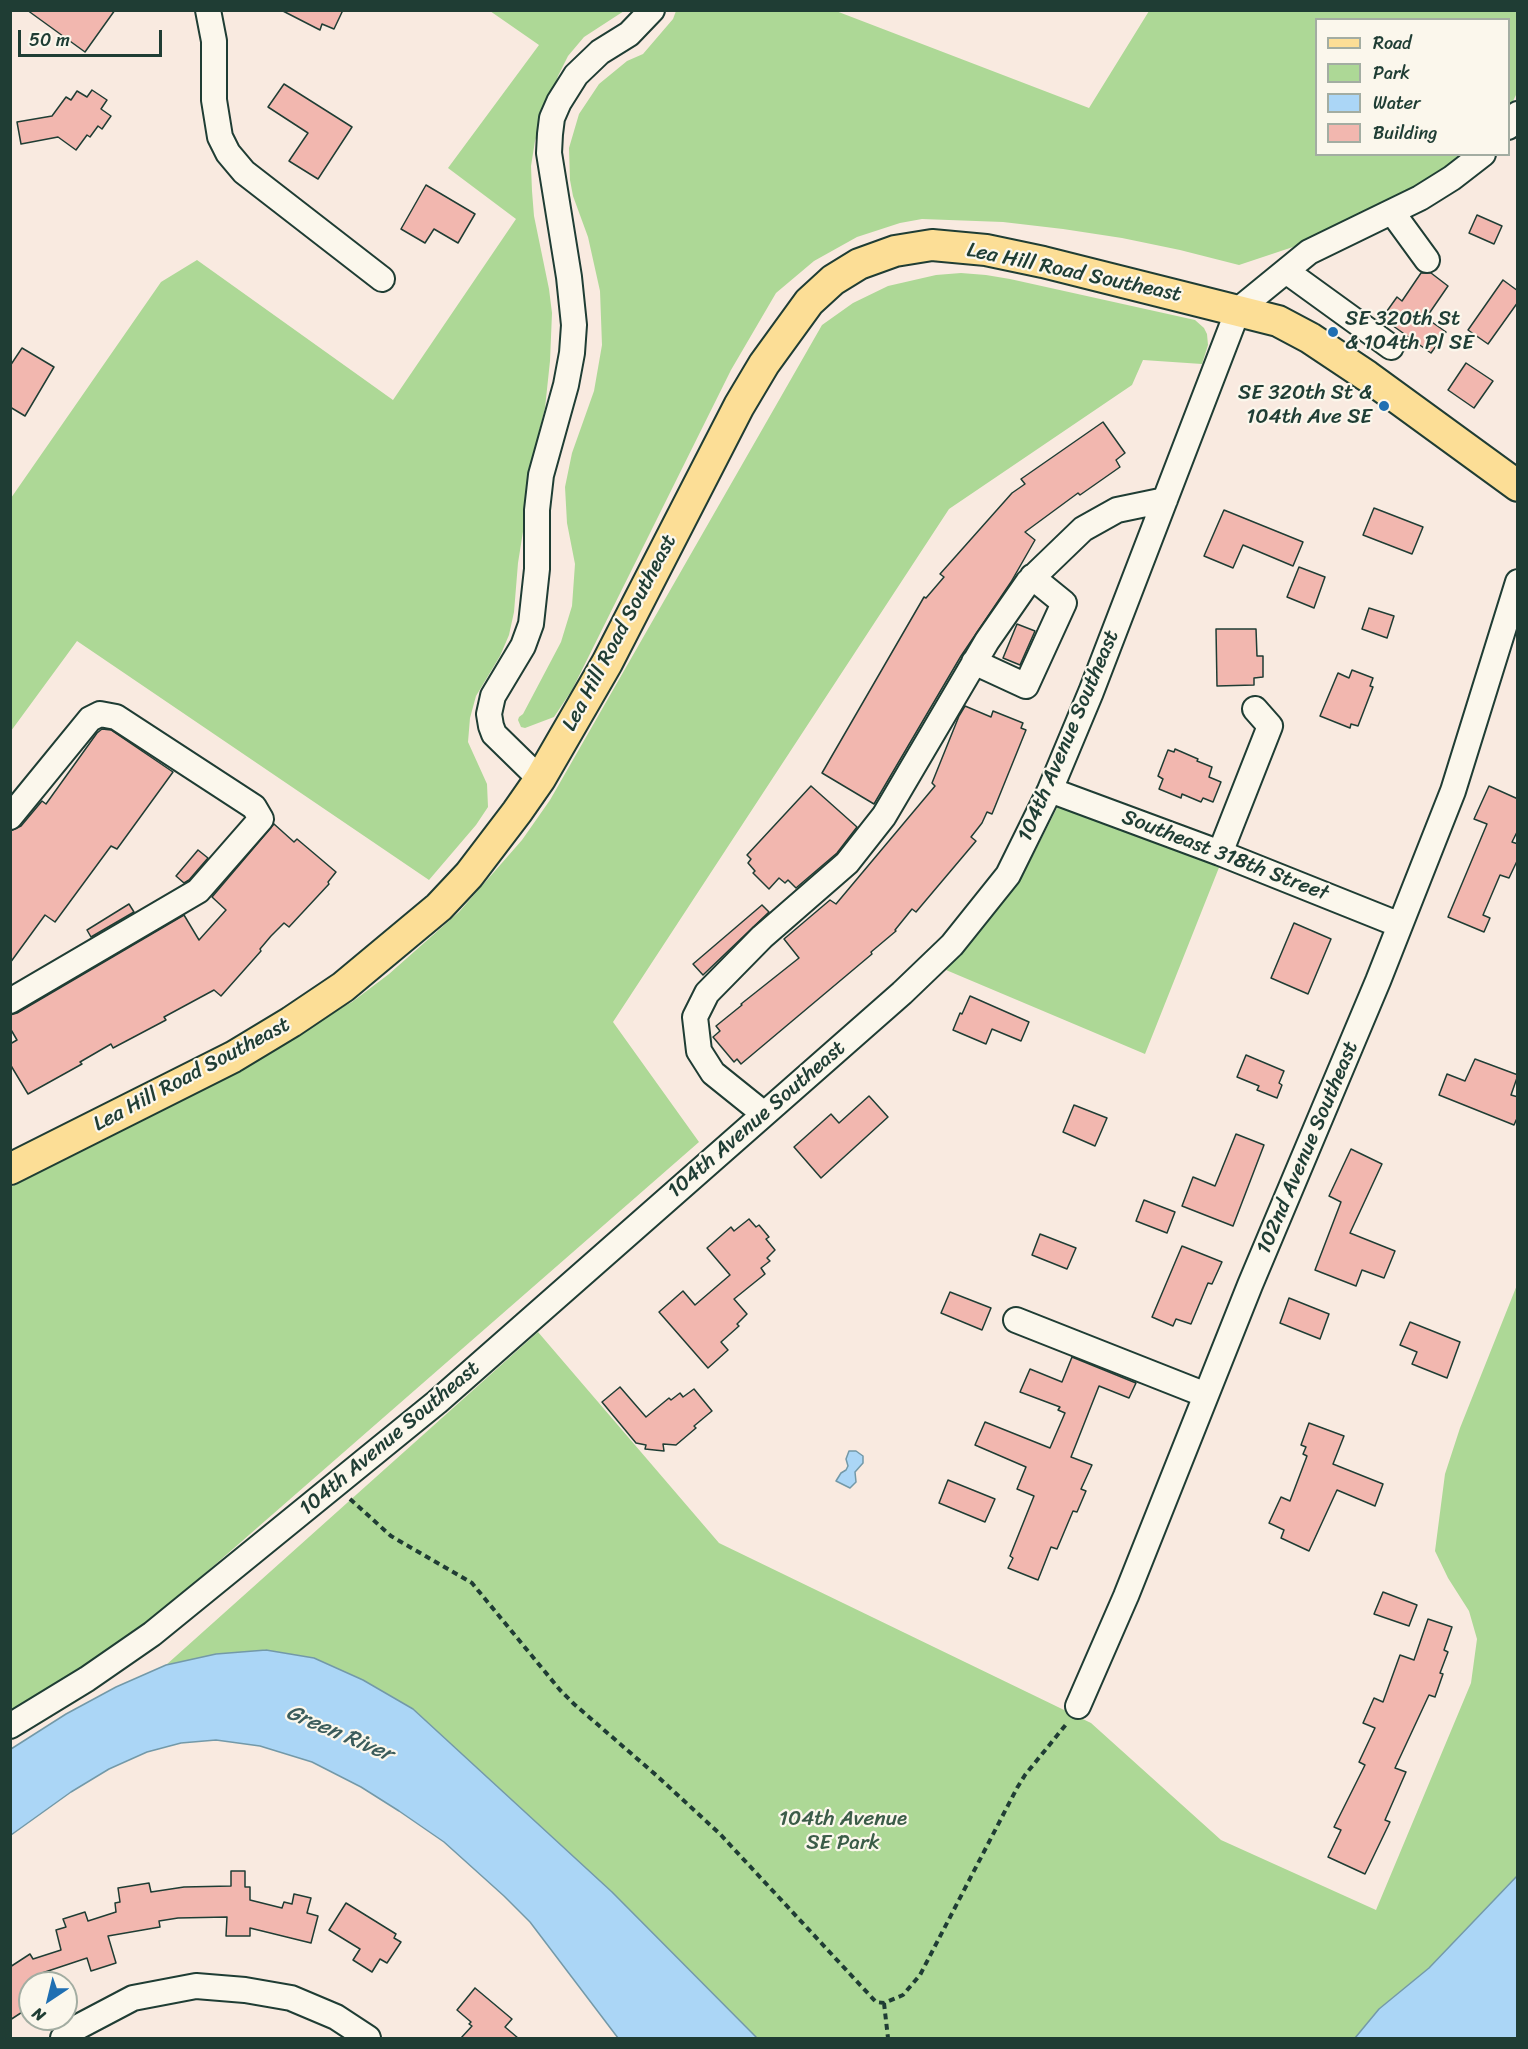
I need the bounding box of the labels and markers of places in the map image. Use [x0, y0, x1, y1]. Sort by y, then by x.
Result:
place label: SE 320th St & 104th Pl SE [1345, 307, 1474, 357]
marker: SE 320th St & 104th Pl SE [1326, 325, 1340, 339]
place label: SE 320th St & 104th Ave SE [1238, 381, 1372, 431]
marker: SE 320th St & 104th Ave SE [1377, 399, 1391, 413]

